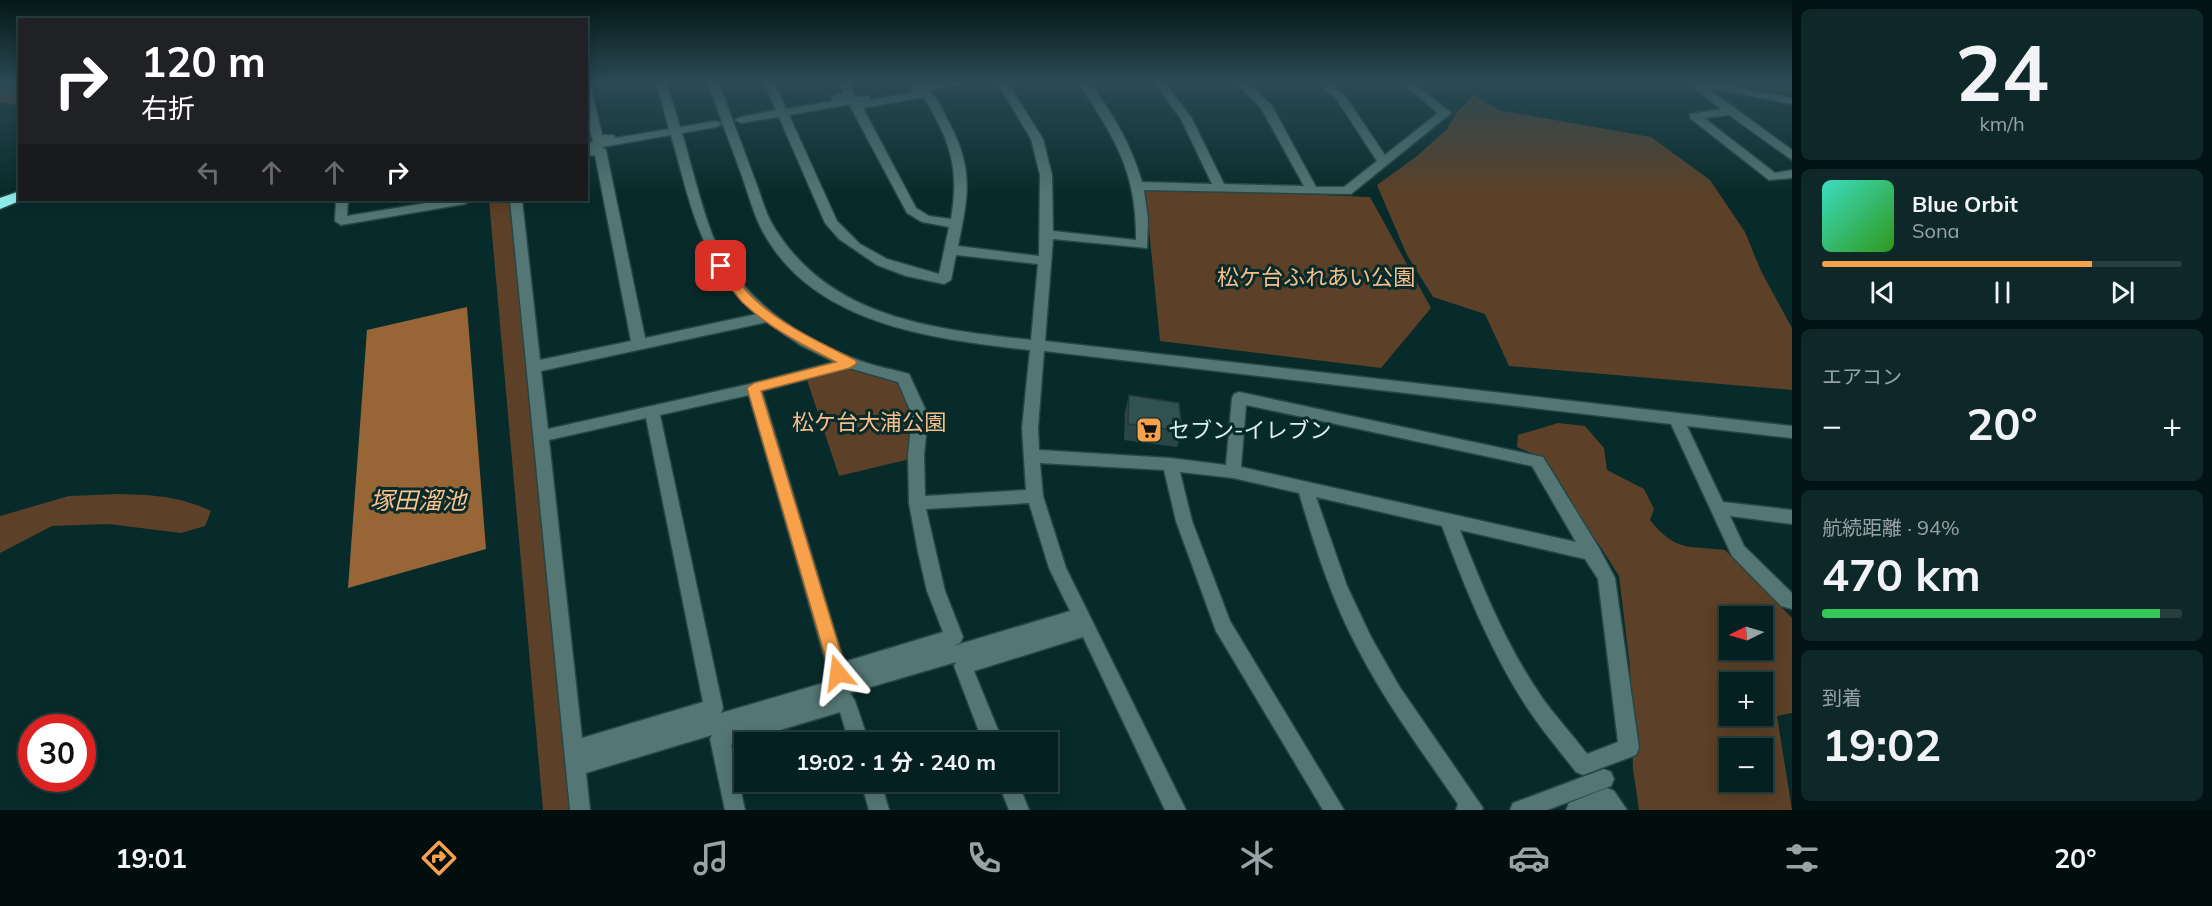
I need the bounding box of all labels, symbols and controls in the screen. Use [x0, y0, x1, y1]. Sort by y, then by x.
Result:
text: 24 [1955, 23, 2049, 121]
text: 120 m [141, 35, 266, 88]
icon: right [42, 42, 120, 120]
text: 右折 [141, 91, 195, 125]
text: km/h [1979, 111, 2025, 136]
icon: left [192, 156, 225, 189]
icon: ahead [255, 156, 288, 189]
icon: ahead [318, 156, 351, 189]
icon: right [381, 156, 414, 189]
text: Blue Orbit [1912, 190, 2018, 218]
text: Sona [1912, 218, 1960, 243]
pin [695, 240, 746, 291]
icon: arrive [704, 249, 737, 282]
park label: 松ケ台ふれあい公園 [1217, 263, 1415, 291]
icon: previous [1866, 276, 1899, 309]
icon: pause [1986, 276, 2019, 309]
icon: next [2106, 276, 2139, 309]
text: エアコン [1822, 364, 1902, 389]
text: 20° [1966, 395, 2038, 451]
text: − [1822, 404, 1842, 445]
text: + [2162, 404, 2182, 445]
park label: 松ケ台大浦公園 [792, 408, 946, 436]
supermarket icon: セブン-イレブン [1134, 415, 1164, 445]
place label: セブン-イレブン [1168, 416, 1331, 444]
water label: 塚田溜池 [370, 485, 468, 515]
text: 航続距離 · 94% [1822, 515, 1960, 540]
text: 470 km [1822, 546, 1981, 602]
north arrow [1719, 606, 1773, 660]
map controls [1719, 606, 1773, 792]
position arrow [806, 641, 870, 705]
button: + [1719, 672, 1773, 726]
text: 到着 [1822, 685, 1862, 710]
speed limit sign: 30 [18, 714, 96, 792]
text: 19:02 [1822, 716, 1941, 772]
button: − [1719, 738, 1773, 792]
text: 19:02 · 1 分 · 240 m [796, 748, 996, 776]
icon: directions [418, 837, 460, 879]
icon: music [690, 837, 732, 879]
icon: phone [963, 837, 1005, 879]
icon: climate [1236, 837, 1278, 879]
icon: car [1508, 837, 1550, 879]
icon: filters [1781, 837, 1823, 879]
text: 19:01 [115, 841, 187, 875]
text: 20° [2054, 841, 2097, 875]

